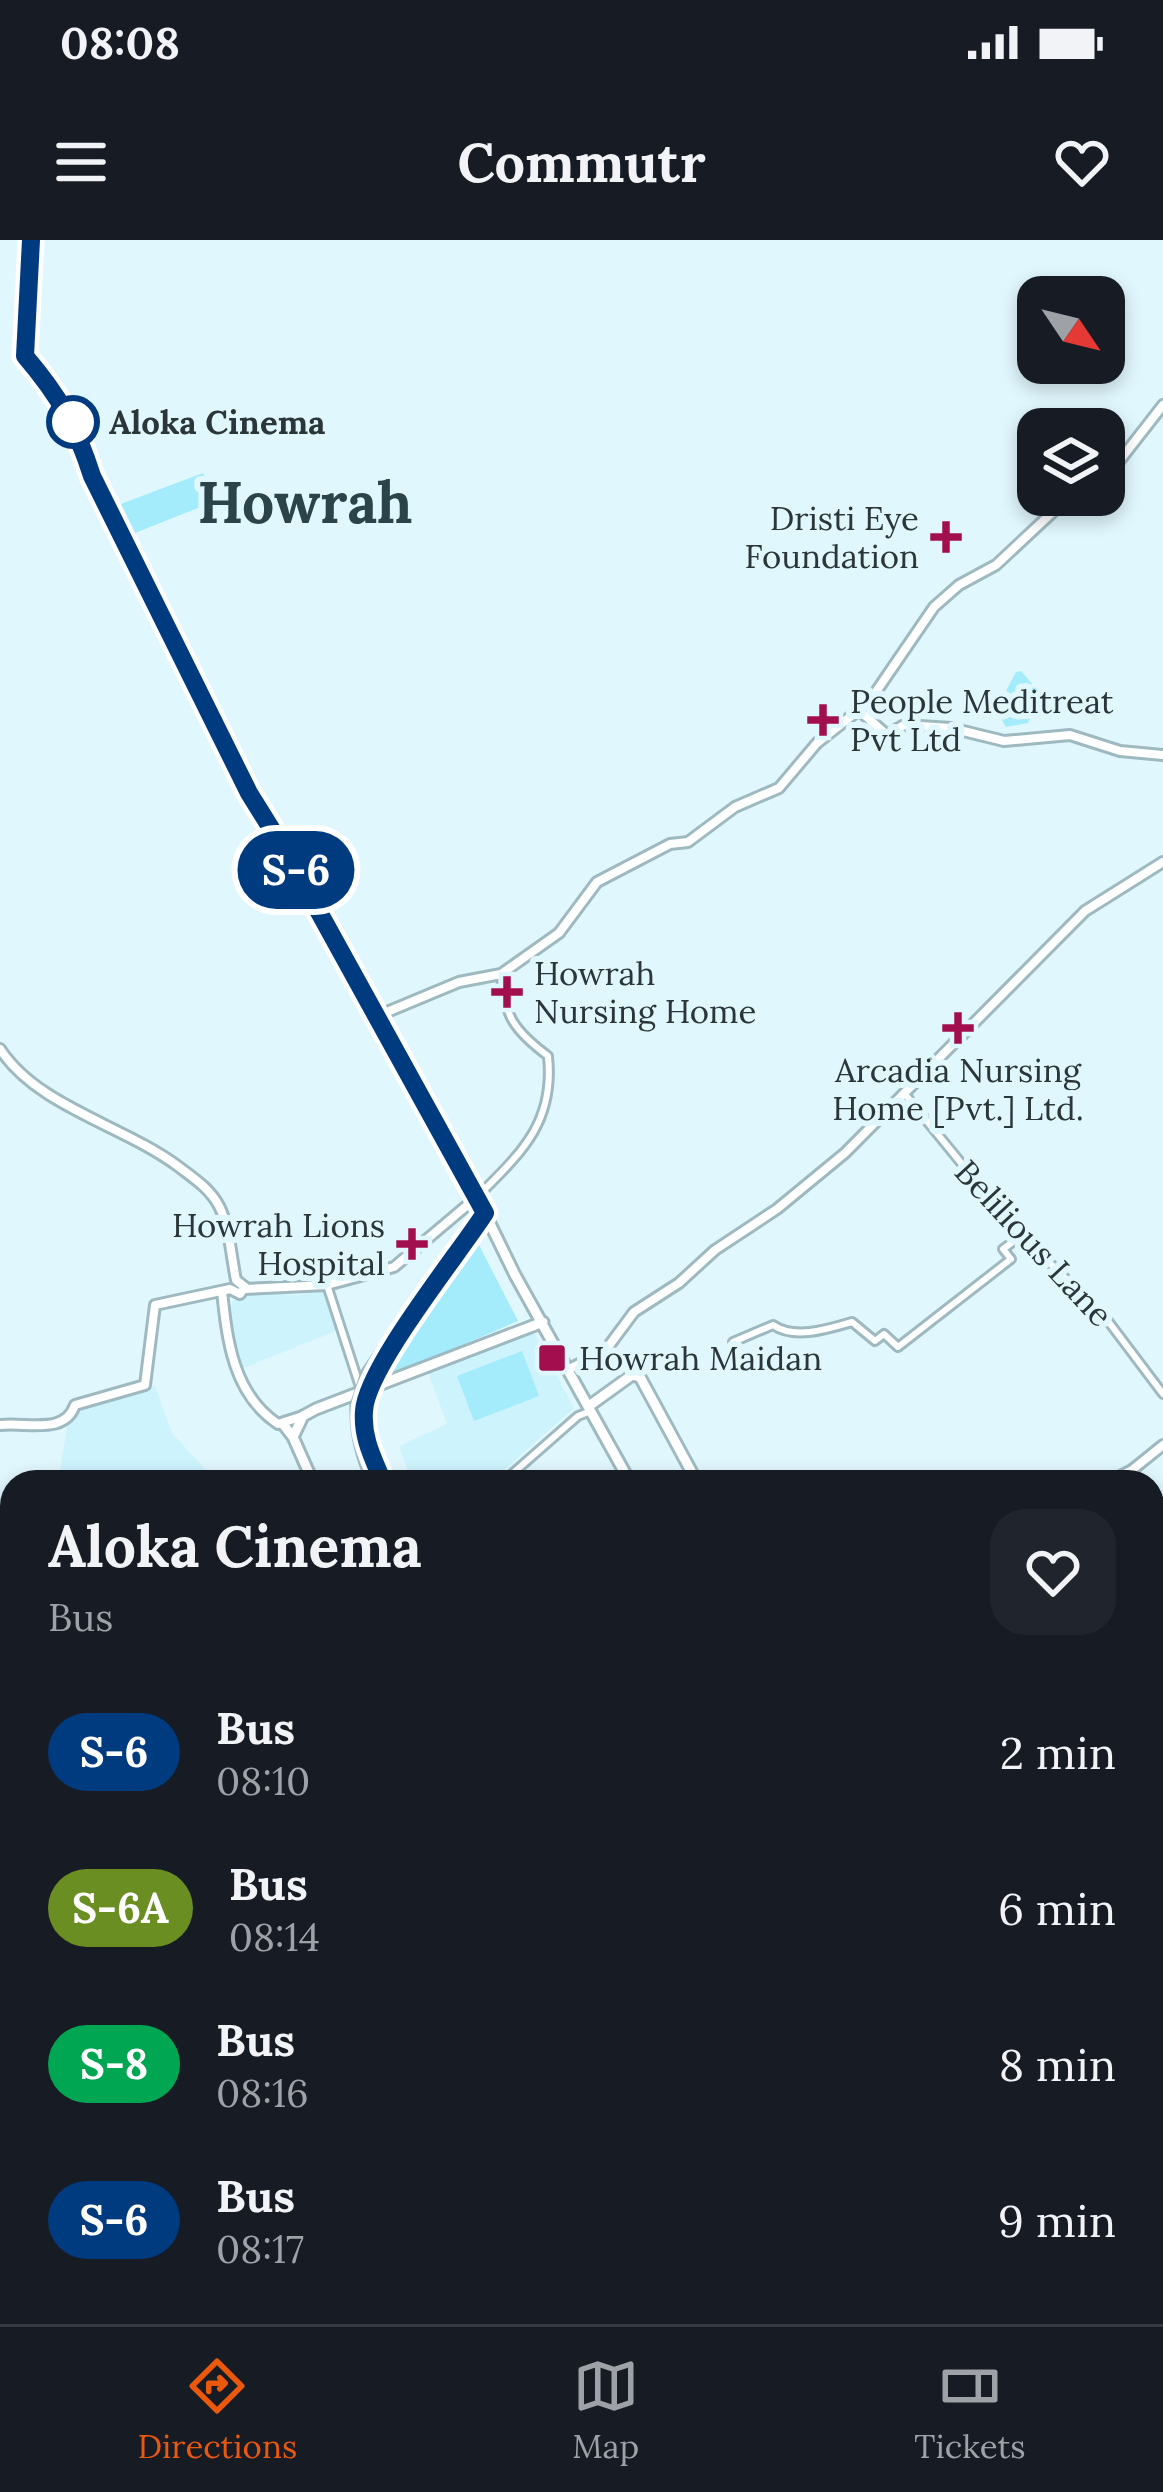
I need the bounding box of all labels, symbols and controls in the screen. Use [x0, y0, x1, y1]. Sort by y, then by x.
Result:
text: 08:08 [60, 14, 180, 71]
text: Commutr [457, 128, 706, 197]
icon: menu [48, 129, 114, 195]
icon: heart [1049, 129, 1115, 195]
north arrow [1017, 276, 1125, 384]
map controls [1017, 276, 1125, 516]
marker: Aloka Cinema [48, 397, 98, 447]
place label: Aloka Cinema [109, 401, 325, 443]
button: layers [1017, 408, 1125, 516]
district label: Howrah [198, 466, 412, 539]
place label: Dristi Eye Foundation [744, 497, 919, 577]
marker: Dristi Eye Foundation [930, 521, 962, 553]
place label: People Meditreat Pvt Ltd [850, 680, 1114, 760]
marker: People Meditreat Pvt Ltd [807, 704, 839, 736]
line badge: S-6 [227, 831, 365, 909]
text: S-6 [261, 843, 331, 897]
place label: Howrah Nursing Home [534, 952, 756, 1032]
marker: Howrah Nursing Home [491, 976, 523, 1008]
marker: Arcadia Nursing Home [Pvt.] Ltd. [942, 1012, 974, 1044]
place label: Arcadia Nursing Home [Pvt.] Ltd. [832, 1049, 1084, 1129]
street label: Belilious Lane [946, 1151, 1122, 1335]
place label: Howrah Lions Hospital [172, 1204, 385, 1284]
marker: Howrah Lions Hospital [396, 1228, 428, 1260]
place label: Howrah Maidan [579, 1337, 822, 1379]
marker: Howrah Maidan [536, 1342, 568, 1374]
button: heart [990, 1509, 1116, 1635]
text: Aloka Cinema [48, 1510, 422, 1583]
text: Bus [48, 1592, 113, 1642]
text: Bus [216, 1699, 295, 1756]
text: 2 min [1000, 1724, 1116, 1781]
text: S-6 [79, 1725, 149, 1779]
text: 08:10 [216, 1756, 310, 1806]
text: Bus [229, 1855, 308, 1912]
text: 6 min [998, 1880, 1116, 1937]
text: S-6A [72, 1881, 169, 1935]
text: 08:14 [229, 1912, 320, 1962]
text: Bus [216, 2011, 295, 2068]
text: 8 min [999, 2036, 1116, 2093]
text: S-8 [80, 2037, 148, 2091]
text: 08:16 [216, 2068, 309, 2118]
text: Bus [216, 2167, 295, 2224]
text: 9 min [998, 2192, 1116, 2249]
text: S-6 [79, 2193, 149, 2247]
text: 08:17 [216, 2224, 304, 2274]
tab: Directions [138, 2353, 297, 2467]
tab: Map [572, 2353, 639, 2467]
tab: Tickets [914, 2353, 1025, 2467]

